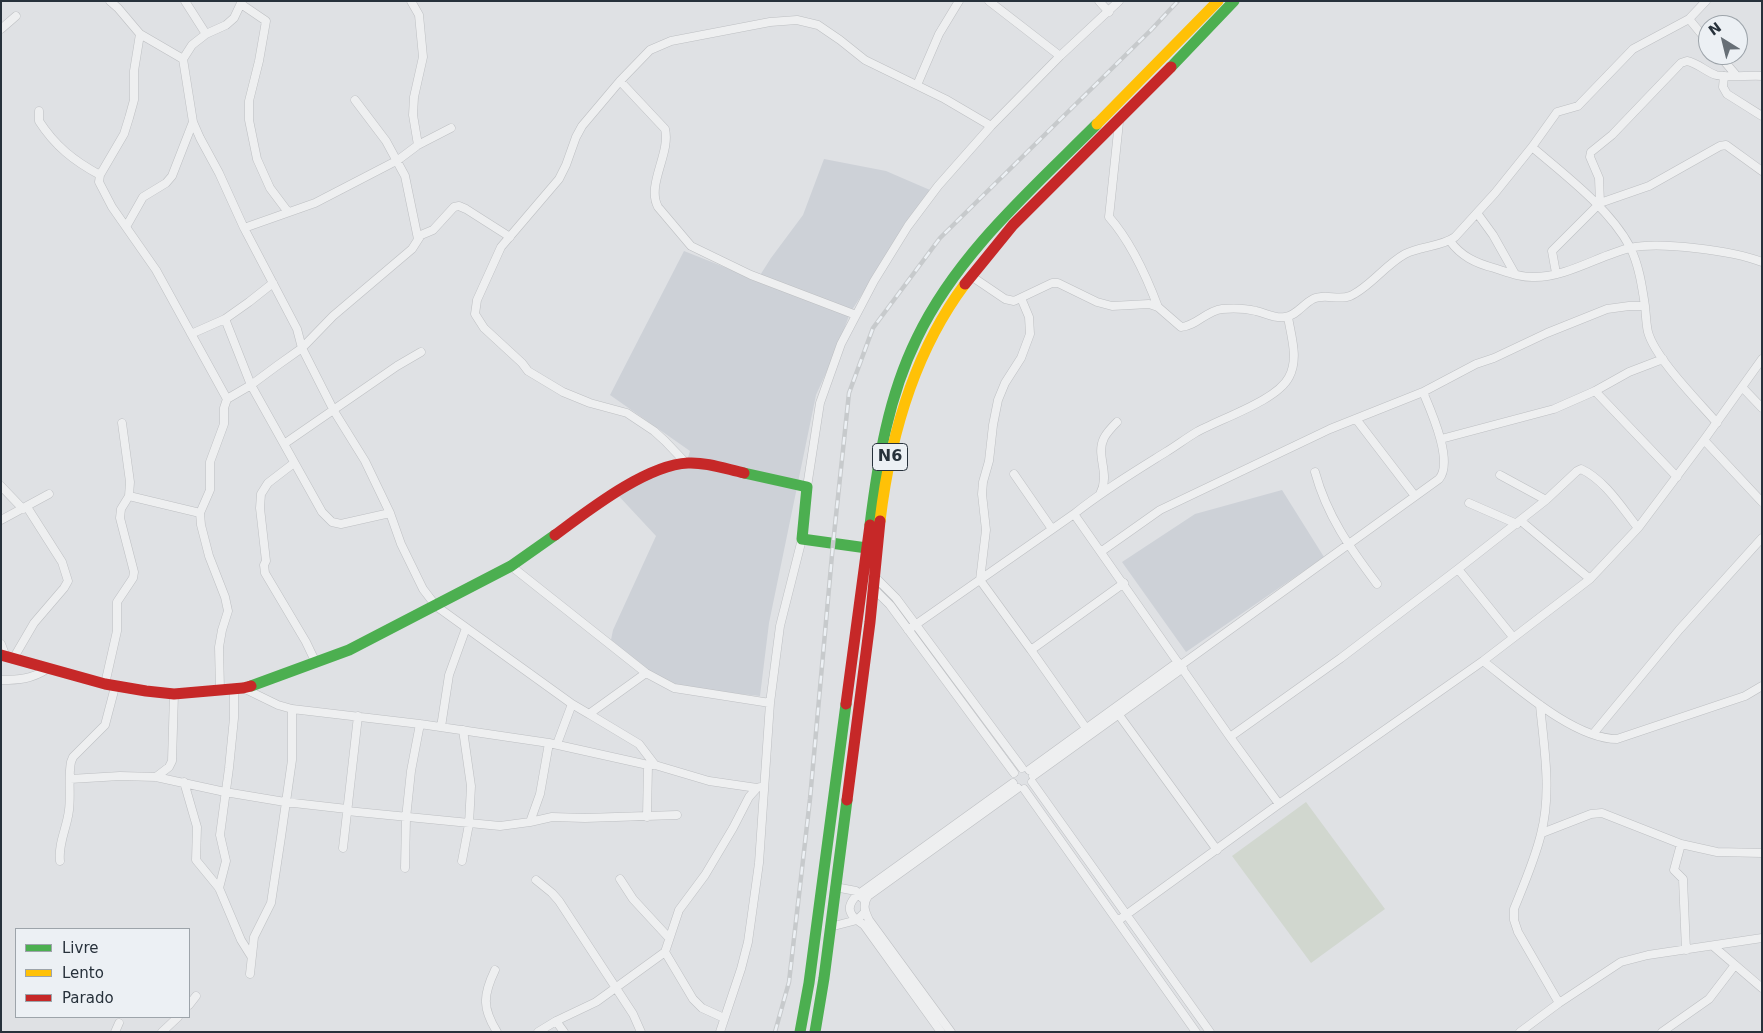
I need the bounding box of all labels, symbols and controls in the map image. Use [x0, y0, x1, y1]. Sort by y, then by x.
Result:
north arrow [1698, 15, 1748, 65]
text: N [1705, 19, 1724, 39]
road number: N6 [872, 444, 908, 471]
legend [15, 928, 190, 1018]
text: Livre [62, 939, 98, 957]
text: Lento [62, 964, 104, 982]
text: Parado [62, 989, 114, 1007]

